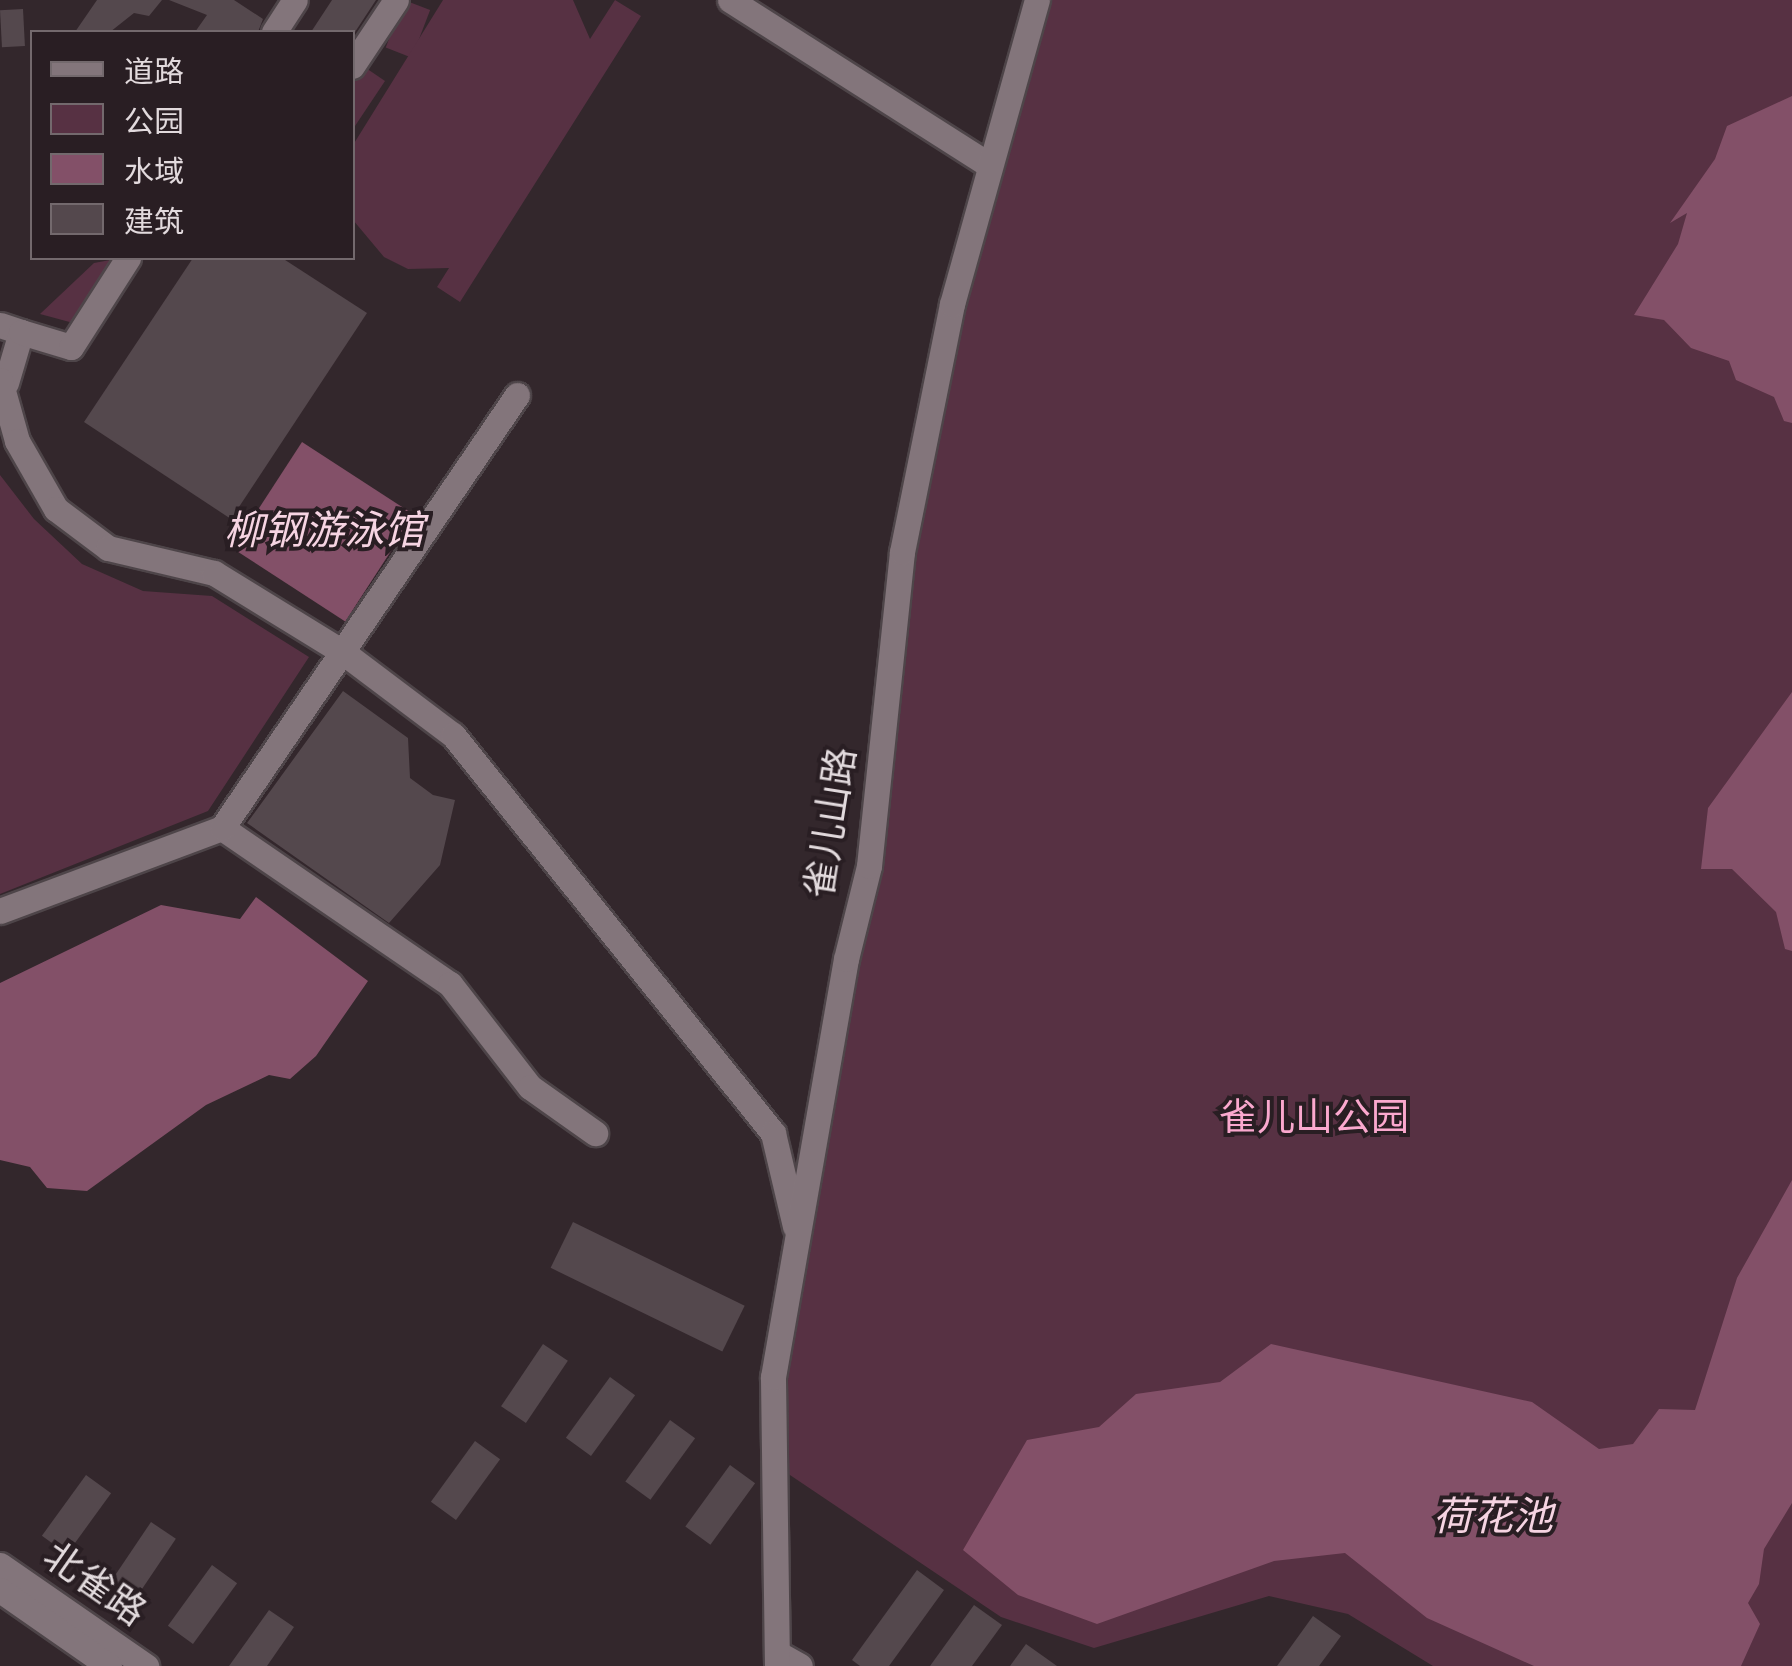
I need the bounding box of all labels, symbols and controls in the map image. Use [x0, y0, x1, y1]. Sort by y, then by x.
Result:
legend [30, 30, 355, 260]
text: 道路 [124, 55, 184, 91]
text: 公园 [124, 105, 184, 141]
text: 水域 [124, 155, 184, 191]
text: 建筑 [124, 205, 184, 241]
water label: 柳钢游泳馆 [224, 508, 424, 556]
street label: 雀儿山路 [798, 744, 866, 902]
park label: 雀儿山公园 [1219, 1096, 1409, 1142]
water label: 荷花池 [1433, 1494, 1553, 1542]
street label: 北雀路 [34, 1534, 154, 1636]

